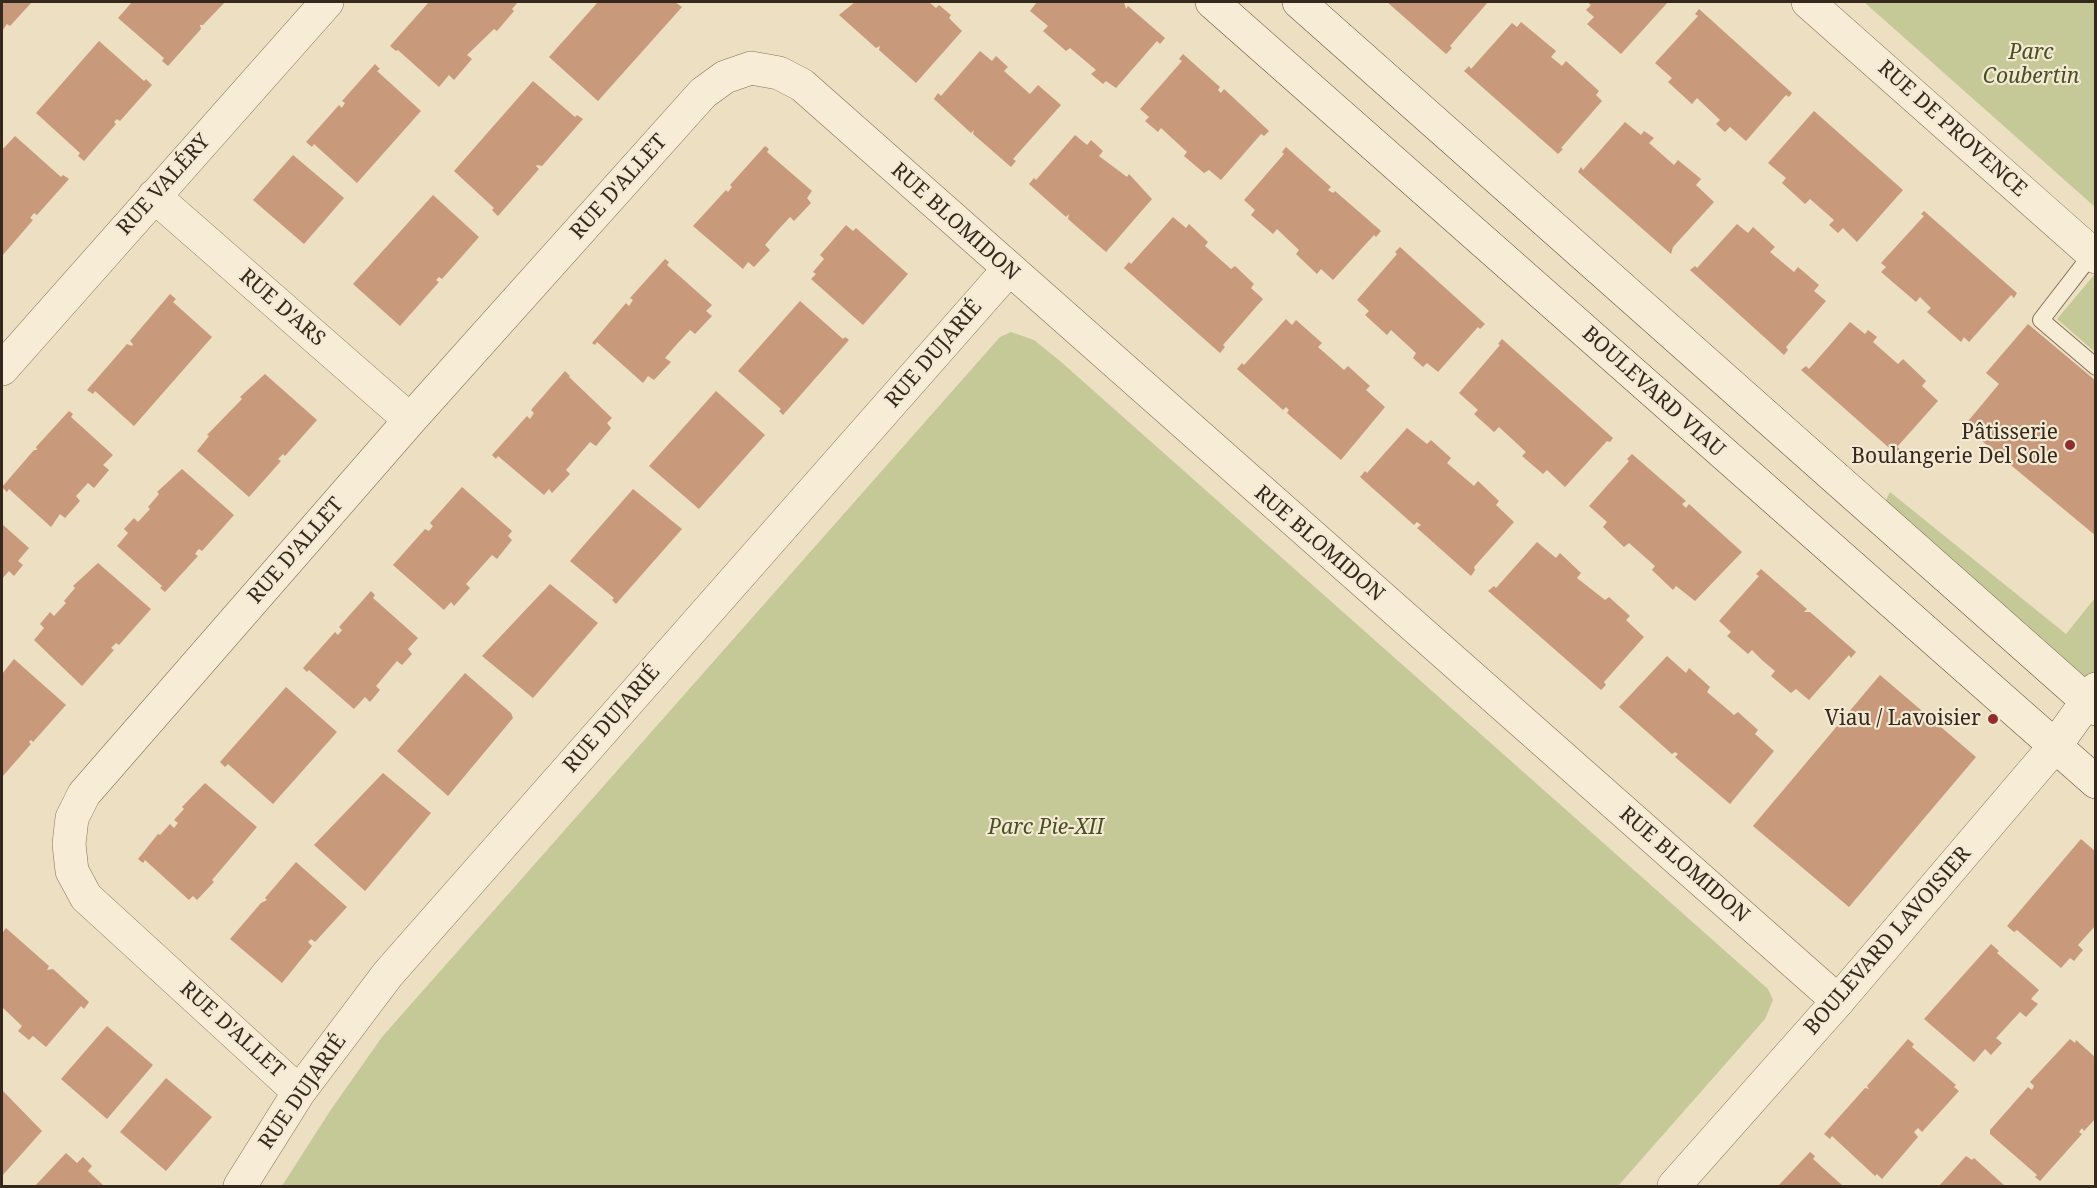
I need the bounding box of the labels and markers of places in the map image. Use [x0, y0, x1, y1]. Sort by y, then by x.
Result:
place label: Pâtisserie Boulangerie Del Sole [1851, 420, 2058, 470]
marker: Pâtisserie Boulangerie Del Sole [2063, 438, 2077, 452]
place label: Viau / Lavoisier [1825, 706, 1981, 732]
marker: Viau / Lavoisier [1986, 712, 2000, 726]

